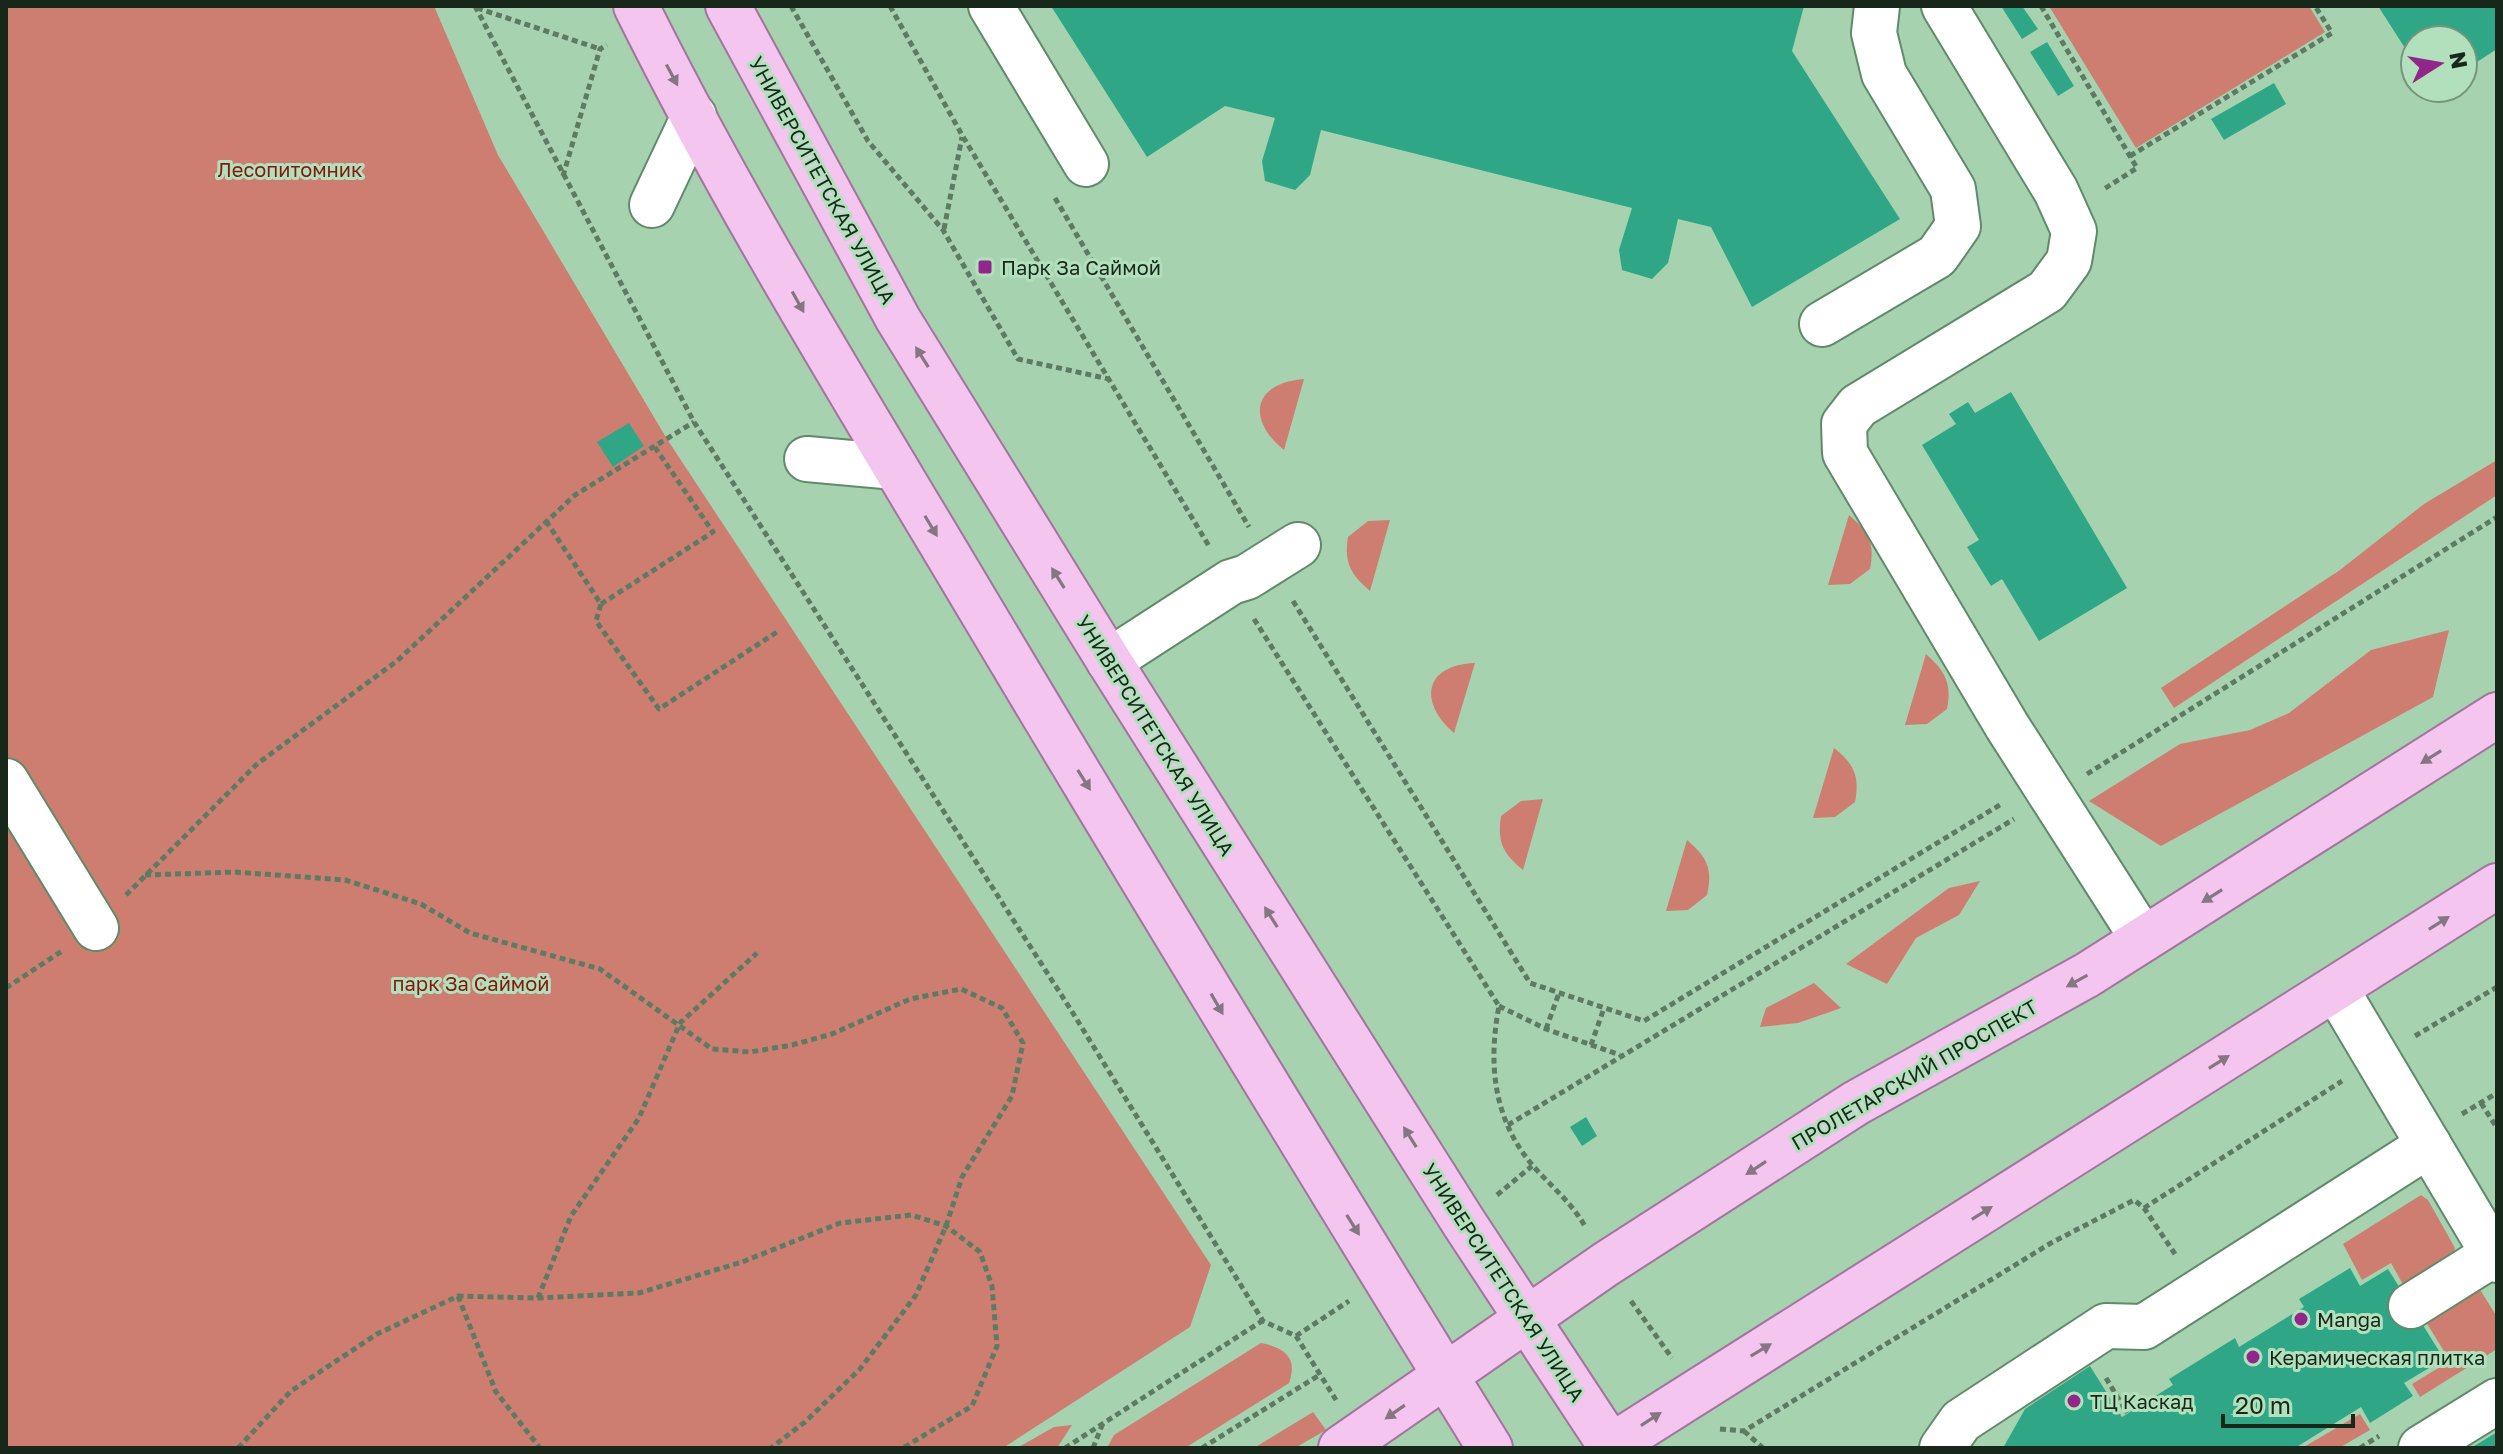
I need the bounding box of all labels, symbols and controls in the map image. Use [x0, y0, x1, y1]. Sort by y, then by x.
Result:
north arrow [2399, 24, 2479, 104]
text: N [2444, 49, 2474, 71]
street label: УНИВЕРСИТЕТСКАЯ УЛИЦА [745, 52, 901, 308]
one-way arrow [666, 64, 679, 87]
park label: Лесопитомник [218, 157, 362, 181]
place label: Парк За Саймой [1001, 255, 1161, 279]
marker: Парк За Саймой [976, 258, 994, 276]
one-way arrow [792, 291, 805, 314]
one-way arrow [915, 346, 929, 368]
one-way arrow [924, 515, 938, 537]
one-way arrow [1051, 567, 1066, 590]
street label: УНИВЕРСИТЕТСКАЯ УЛИЦА [1072, 610, 1240, 860]
one-way arrow [2420, 749, 2442, 763]
one-way arrow [1076, 769, 1090, 791]
one-way arrow [2201, 888, 2222, 903]
one-way arrow [1264, 906, 1278, 928]
one-way arrow [2428, 917, 2450, 931]
park label: парк За Саймой [393, 971, 549, 995]
one-way arrow [2066, 974, 2088, 988]
one-way arrow [1210, 992, 1224, 1015]
street label: ПРОЛЕТАРСКИЙ ПРОСПЕКТ [1787, 994, 2041, 1154]
one-way arrow [2208, 1056, 2230, 1070]
one-way arrow [1403, 1126, 1417, 1148]
street label: УНИВЕРСИТЕТСКАЯ УЛИЦА [1418, 1158, 1590, 1406]
one-way arrow [1745, 1160, 1767, 1174]
one-way arrow [1971, 1206, 1993, 1220]
one-way arrow [1346, 1214, 1360, 1236]
place label: Manga [2317, 1307, 2381, 1331]
marker: Manga [2292, 1310, 2310, 1328]
one-way arrow [1750, 1343, 1772, 1357]
place label: Керамическая плитка [2269, 1345, 2485, 1369]
marker: Керамическая плитка [2244, 1348, 2262, 1366]
scale bar [2223, 1378, 2353, 1428]
place label: ТЦ Каскад [2090, 1389, 2193, 1413]
text: 20 m [2235, 1390, 2291, 1419]
marker: ТЦ Каскад [2065, 1392, 2083, 1410]
one-way arrow [1384, 1404, 1405, 1419]
one-way arrow [1640, 1413, 1662, 1427]

